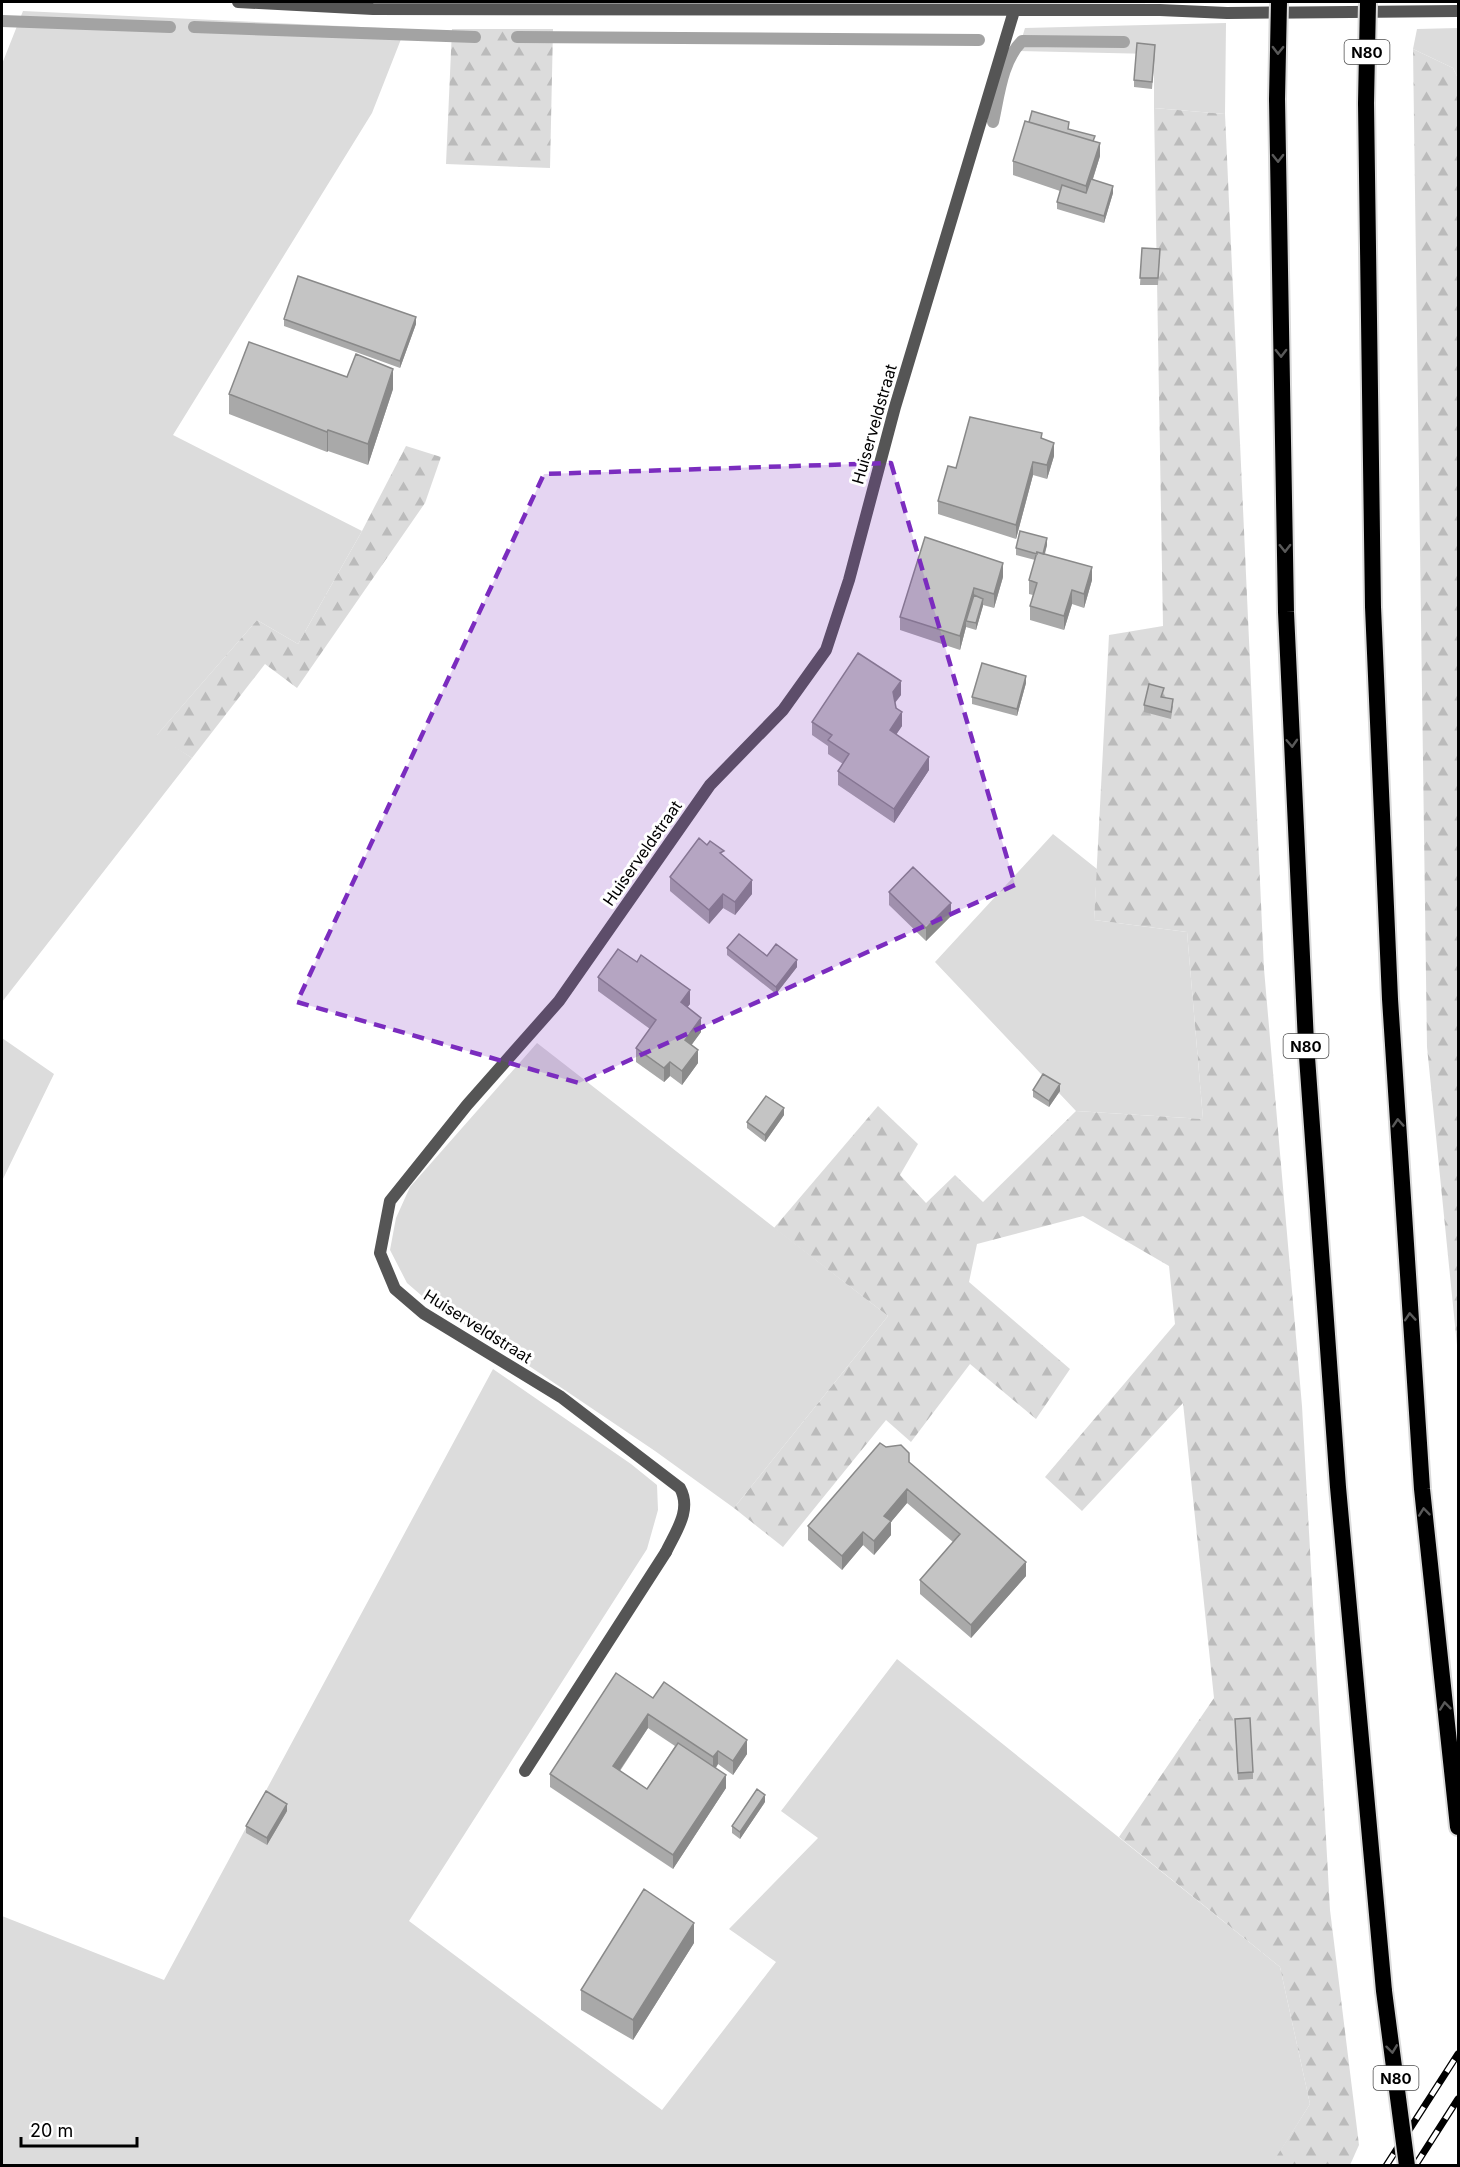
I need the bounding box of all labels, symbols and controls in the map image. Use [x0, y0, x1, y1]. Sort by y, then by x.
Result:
road number: N80 [1344, 40, 1390, 64]
one-way arrow [1272, 46, 1284, 55]
one-way arrow [1272, 153, 1284, 162]
one-way arrow [1275, 348, 1288, 357]
street label: Huiserveldstraat [847, 362, 901, 486]
one-way arrow [1278, 543, 1291, 552]
one-way arrow [1285, 738, 1298, 747]
street label: Huiserveldstraat [598, 797, 686, 909]
road number: N80 [1284, 1034, 1328, 1058]
one-way arrow [1392, 1118, 1405, 1127]
street label: Huiserveldstraat [420, 1285, 536, 1367]
one-way arrow [1404, 1313, 1417, 1322]
one-way arrow [1418, 1507, 1431, 1516]
one-way arrow [1439, 1701, 1452, 1710]
one-way arrow [1385, 2044, 1398, 2053]
road number: N80 [1374, 2066, 1418, 2090]
scale bar [21, 2110, 136, 2148]
text: 20 m [30, 2120, 73, 2141]

